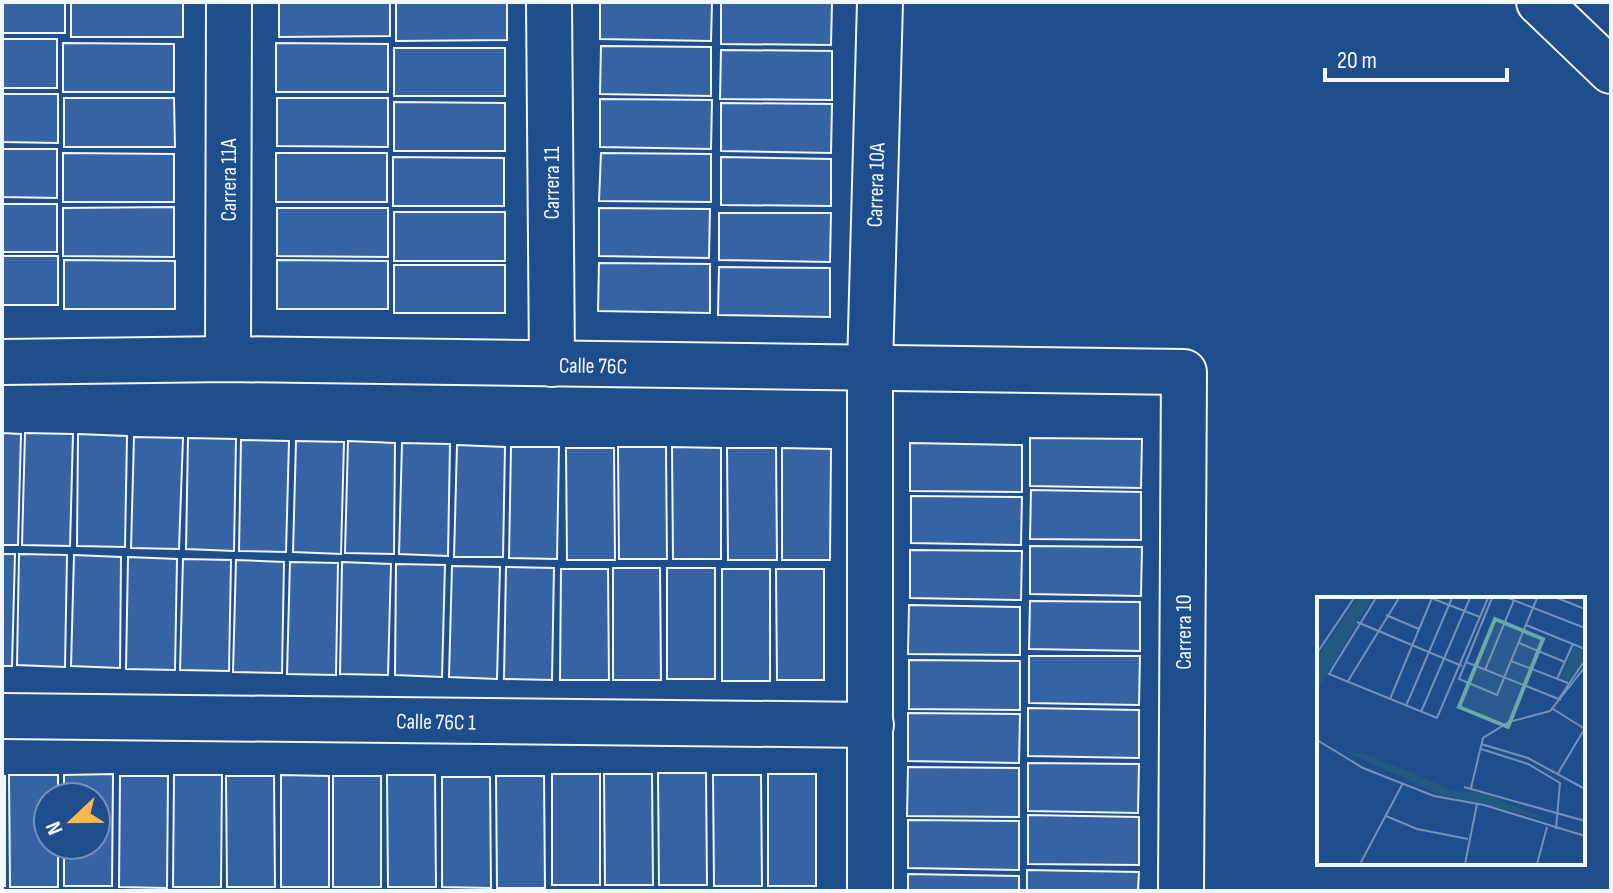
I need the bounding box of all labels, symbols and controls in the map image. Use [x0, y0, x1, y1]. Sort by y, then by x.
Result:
scale bar [1325, 32, 1507, 82]
text: 20 m [1337, 46, 1377, 75]
street label: Carrera 11A [216, 138, 243, 221]
street label: Carrera 10A [862, 142, 891, 228]
street label: Carrera 11 [539, 146, 566, 220]
street label: Calle 76C [559, 352, 627, 381]
street label: Carrera 10 [1171, 594, 1198, 670]
inset map [1317, 597, 1585, 865]
street label: Calle 76C 1 [396, 708, 476, 737]
north arrow [32, 781, 112, 861]
text: N [40, 817, 70, 838]

